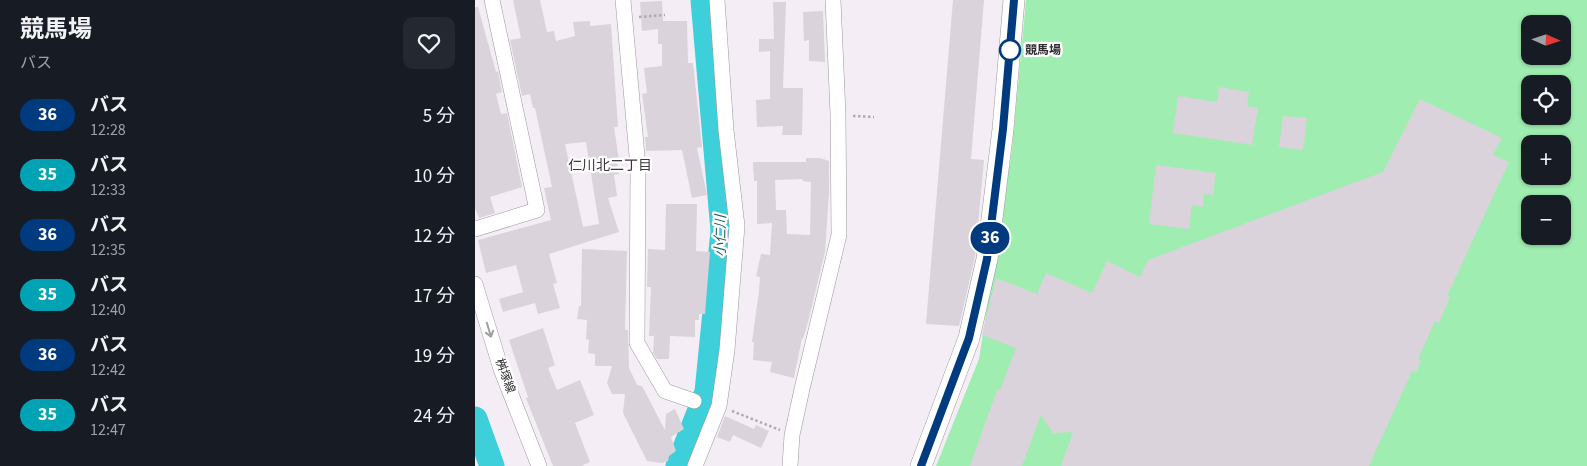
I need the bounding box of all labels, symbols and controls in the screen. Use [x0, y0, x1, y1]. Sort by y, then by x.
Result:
text: 競馬場 [20, 12, 92, 47]
north arrow [1521, 15, 1571, 65]
map controls [1521, 15, 1571, 245]
button: heart [403, 17, 455, 69]
marker: 競馬場 [999, 39, 1021, 61]
place label: 競馬場 [1025, 42, 1061, 59]
text: バス [20, 52, 52, 74]
button: locate [1521, 75, 1571, 125]
text: バス [90, 92, 128, 119]
text: 36 [38, 102, 57, 127]
text: 5 分 [423, 103, 455, 130]
text: 12:28 [90, 119, 126, 141]
button: + [1521, 135, 1571, 185]
text: バス [90, 152, 128, 179]
district label: 仁川北二丁目 [568, 156, 652, 176]
text: 35 [38, 162, 57, 187]
text: 10 分 [413, 163, 455, 190]
text: 12:33 [90, 179, 126, 201]
button: − [1521, 195, 1571, 245]
text: バス [90, 212, 128, 239]
water label: 小仁川 [711, 213, 731, 257]
text: 36 [38, 222, 57, 247]
line badge: 36 [967, 222, 1013, 254]
text: 12 分 [413, 223, 455, 250]
text: 36 [980, 225, 1000, 250]
text: 12:35 [90, 239, 126, 261]
text: バス [90, 272, 128, 299]
text: 35 [38, 282, 57, 307]
text: 17 分 [413, 283, 455, 310]
text: 12:40 [90, 299, 126, 321]
one-way arrow [485, 322, 495, 338]
text: バス [90, 332, 128, 359]
text: 36 [38, 342, 57, 367]
text: 19 分 [413, 343, 455, 370]
street label: 桝塚線 [491, 356, 519, 396]
text: 12:42 [90, 359, 126, 381]
text: バス [90, 392, 128, 419]
text: 35 [38, 402, 57, 427]
text: 24 分 [413, 403, 455, 430]
text: 12:47 [90, 419, 126, 441]

